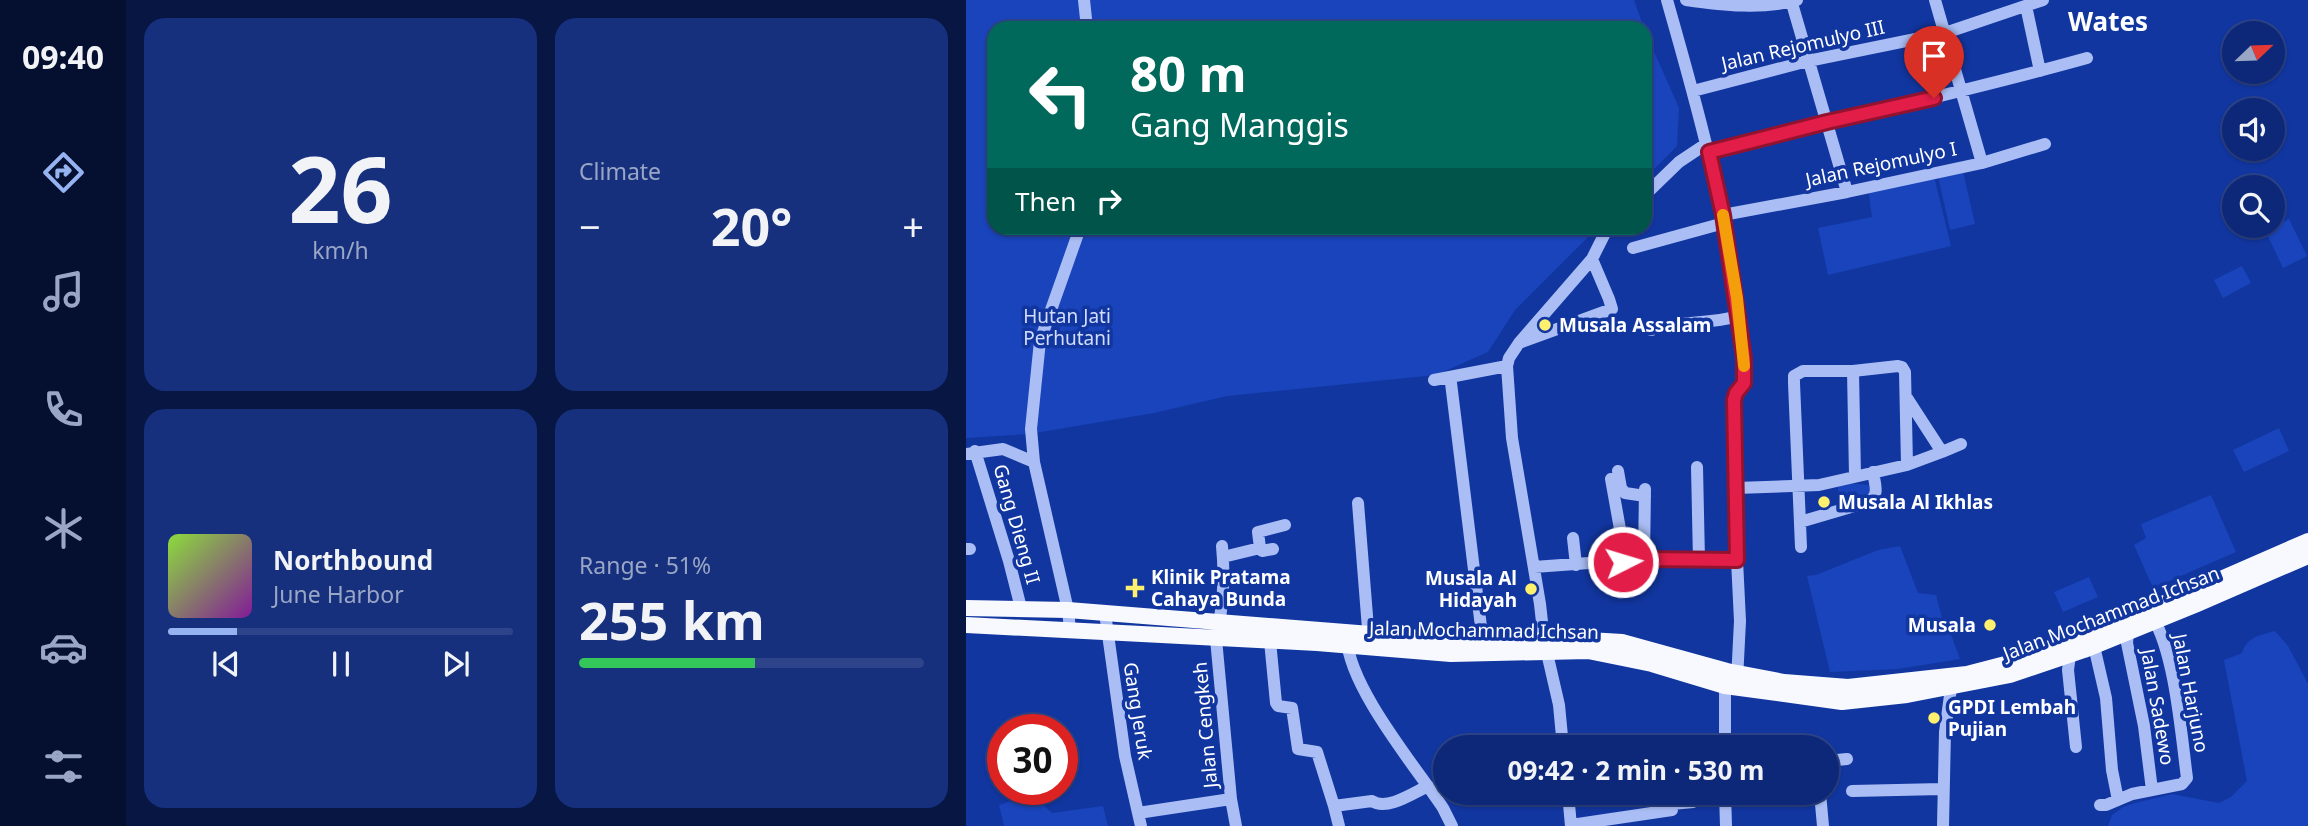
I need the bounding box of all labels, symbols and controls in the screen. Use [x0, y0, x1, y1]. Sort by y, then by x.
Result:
district label: Wates [2068, 3, 2148, 39]
street label: Jalan Rejomulyo III [1717, 14, 1887, 77]
north arrow [2222, 21, 2286, 84]
map controls [2222, 21, 2285, 238]
pin [1904, 26, 1964, 98]
text: 09:40 [22, 35, 104, 78]
icon: arrive [1915, 37, 1953, 75]
text: 80 m [1130, 40, 1247, 106]
icon: left [1015, 49, 1106, 140]
button: sound [2222, 98, 2285, 161]
text: Gang Manggis [1130, 103, 1349, 146]
text: 26 [288, 126, 393, 250]
street label: Jalan Rejomulyo I [1801, 135, 1959, 193]
icon: directions [39, 148, 88, 197]
text: Climate [579, 155, 661, 187]
button: search [2222, 175, 2285, 238]
icon: right [1090, 182, 1128, 220]
text: Then [1015, 183, 1076, 219]
text: 20° [711, 190, 792, 261]
text: − [579, 200, 601, 252]
text: + [902, 200, 924, 252]
text: km/h [312, 234, 369, 266]
icon: music [39, 267, 88, 316]
park label: Hutan Jati Perhutani [1023, 303, 1111, 351]
place label: Musala Assalam [1559, 312, 1711, 338]
marker: Musala Assalam [1537, 317, 1553, 333]
icon: phone [39, 385, 88, 434]
street label: Gang Dieng II [987, 461, 1047, 587]
place label: Musala Al Ikhlas [1838, 489, 1993, 515]
marker: Musala Al Ikhlas [1816, 494, 1832, 510]
icon: climate [39, 504, 88, 553]
position arrow [1586, 525, 1660, 599]
text: Northbound [273, 542, 433, 578]
text: Range · 51% [579, 549, 711, 581]
street label: Jalan Mochammad Ichsan [1997, 560, 2223, 667]
place label: Klinik Pratama Cahaya Bunda [1151, 564, 1291, 612]
place label: Musala Al Hidayah [1425, 565, 1517, 613]
text: June Harbor [273, 578, 404, 610]
marker: Klinik Pratama Cahaya Bunda [1125, 578, 1145, 598]
marker: Musala Al Hidayah [1523, 581, 1539, 597]
text: 255 km [579, 584, 765, 655]
place label: Musala [1908, 612, 1976, 638]
street label: Jalan Mochammad Ichsan [1367, 615, 1599, 645]
marker: Musala [1982, 617, 1998, 633]
icon: car [39, 623, 88, 672]
street label: Jalan Harjuno [2166, 629, 2215, 755]
icon: previous [207, 645, 245, 683]
icon: pause [322, 645, 360, 683]
icon: next [437, 645, 475, 683]
street label: Jalan Sadewo [2135, 645, 2181, 767]
street label: Gang Jeruk [1117, 660, 1159, 762]
street label: Jalan Cengkeh [1187, 661, 1224, 791]
place label: GPDI Lembah Pujian [1948, 694, 2076, 742]
marker: GPDI Lembah Pujian [1926, 710, 1942, 726]
speed limit sign: 30 [987, 714, 1078, 805]
icon: filters [39, 742, 88, 791]
text: 09:42 · 2 min · 530 m [1508, 752, 1764, 788]

